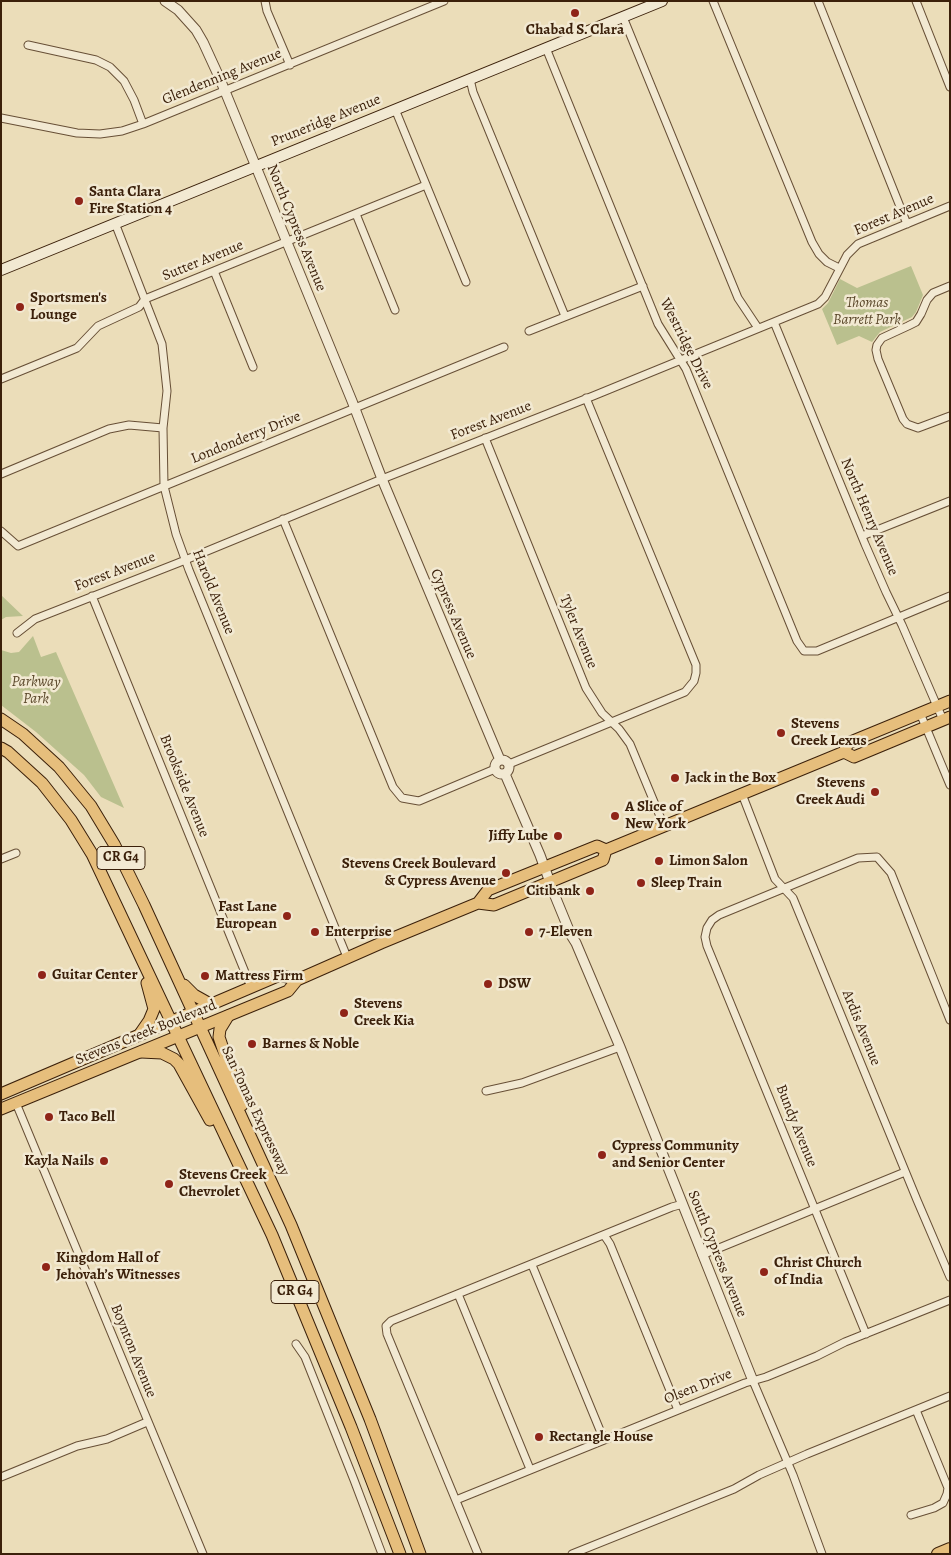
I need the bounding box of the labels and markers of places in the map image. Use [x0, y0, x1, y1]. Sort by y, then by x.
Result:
marker: Chabad S. Clara [569, 7, 581, 19]
place label: Chabad S. Clara [526, 21, 624, 39]
place label: Santa Clara Fire Station 4 [89, 183, 172, 218]
marker: Santa Clara Fire Station 4 [73, 195, 85, 207]
place label: Sportsmen's Lounge [30, 289, 107, 324]
marker: Sportsmen's Lounge [14, 301, 26, 313]
place label: Stevens Creek Lexus [791, 715, 867, 750]
marker: Stevens Creek Lexus [775, 727, 787, 739]
place label: Jack in the Box [685, 769, 776, 787]
marker: Jack in the Box [669, 772, 681, 784]
place label: Stevens Creek Audi [796, 774, 865, 809]
marker: Stevens Creek Audi [869, 786, 881, 798]
place label: A Slice of New York [625, 798, 686, 833]
marker: A Slice of New York [609, 810, 621, 822]
place label: Jiffy Lube [489, 827, 548, 845]
marker: Jiffy Lube [552, 830, 564, 842]
place label: Limon Salon [669, 852, 748, 870]
place label: Stevens Creek Boulevard & Cypress Avenue [342, 855, 496, 890]
marker: Limon Salon [653, 855, 665, 867]
marker: Stevens Creek Boulevard & Cypress Avenue [500, 867, 512, 879]
place label: Sleep Train [651, 874, 722, 892]
marker: Sleep Train [635, 877, 647, 889]
place label: Citibank [526, 882, 580, 900]
marker: Citibank [584, 885, 596, 897]
place label: Fast Lane European [216, 898, 277, 933]
marker: Fast Lane European [281, 910, 293, 922]
place label: Enterprise [325, 923, 392, 941]
place label: 7-Eleven [539, 923, 592, 941]
marker: Enterprise [309, 926, 321, 938]
marker: 7-Eleven [523, 926, 535, 938]
place label: Guitar Center [52, 966, 138, 984]
place label: Mattress Firm [215, 967, 303, 985]
marker: Guitar Center [36, 969, 48, 981]
marker: Mattress Firm [199, 970, 211, 982]
place label: DSW [498, 975, 531, 993]
marker: DSW [482, 978, 494, 990]
place label: Stevens Creek Kia [354, 995, 415, 1030]
marker: Stevens Creek Kia [338, 1007, 350, 1019]
place label: Barnes & Noble [262, 1035, 359, 1053]
marker: Barnes & Noble [246, 1038, 258, 1050]
place label: Taco Bell [59, 1108, 115, 1126]
marker: Taco Bell [43, 1111, 55, 1123]
place label: Cypress Community and Senior Center [612, 1137, 739, 1172]
marker: Cypress Community and Senior Center [596, 1149, 608, 1161]
place label: Kayla Nails [24, 1152, 94, 1170]
marker: Kayla Nails [98, 1155, 110, 1167]
place label: Stevens Creek Chevrolet [179, 1166, 266, 1201]
marker: Stevens Creek Chevrolet [163, 1178, 175, 1190]
place label: Kingdom Hall of Jehovah’s Witnesses [56, 1249, 180, 1284]
place label: Christ Church of India [774, 1254, 862, 1289]
marker: Kingdom Hall of Jehovah’s Witnesses [40, 1261, 52, 1273]
marker: Christ Church of India [758, 1266, 770, 1278]
place label: Rectangle House [549, 1428, 653, 1446]
marker: Rectangle House [533, 1431, 545, 1443]

